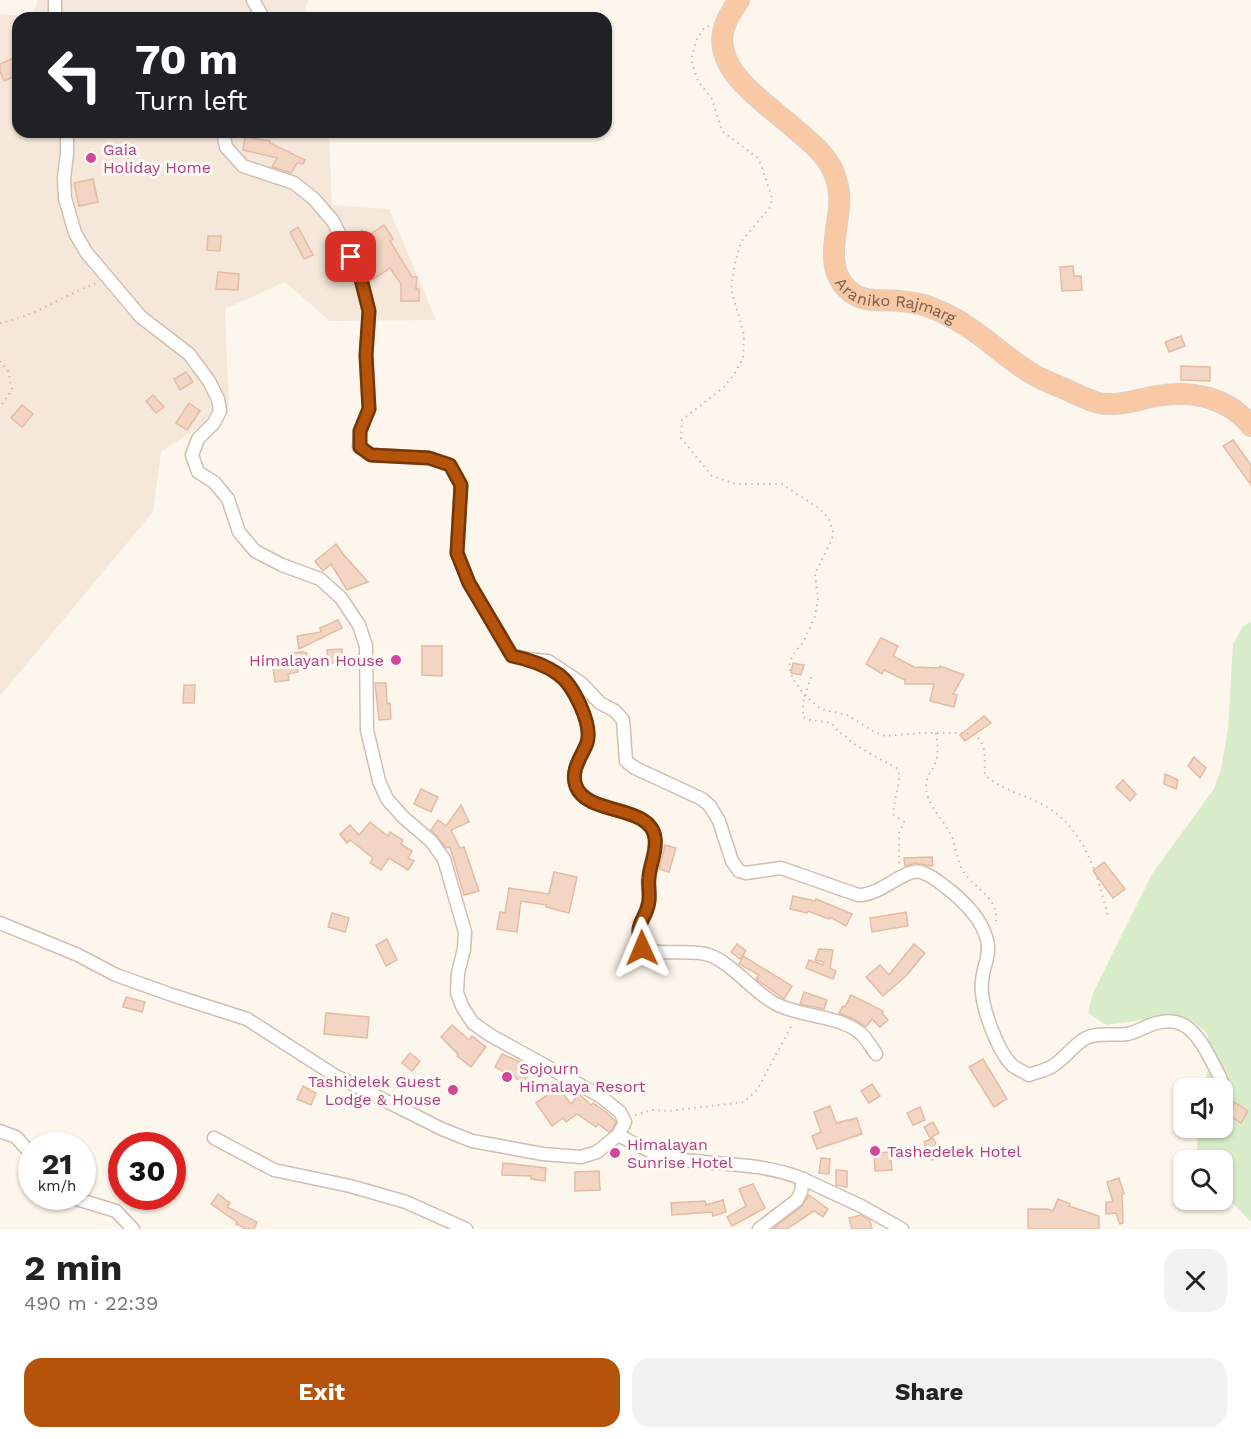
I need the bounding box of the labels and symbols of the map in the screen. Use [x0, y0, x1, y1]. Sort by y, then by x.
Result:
place label: Gaia Holiday Home [103, 140, 211, 177]
marker: Gaia Holiday Home [84, 151, 98, 165]
pin [325, 231, 376, 282]
street label: Araniko Rajmarg [831, 274, 960, 328]
place label: Himalayan House [249, 651, 384, 670]
marker: Himalayan House [389, 653, 403, 667]
position arrow [610, 916, 674, 980]
place label: Sojourn Himalaya Resort [519, 1059, 646, 1096]
marker: Sojourn Himalaya Resort [500, 1070, 514, 1084]
place label: Tashidelek Guest Lodge & House [308, 1072, 441, 1109]
marker: Tashidelek Guest Lodge & House [446, 1083, 460, 1097]
speed limit sign: 30 [108, 1132, 186, 1210]
place label: Himalayan Sunrise Hotel [627, 1135, 733, 1172]
place label: Tashedelek Hotel [887, 1142, 1021, 1161]
marker: Tashedelek Hotel [868, 1144, 882, 1158]
marker: Himalayan Sunrise Hotel [608, 1146, 622, 1160]

